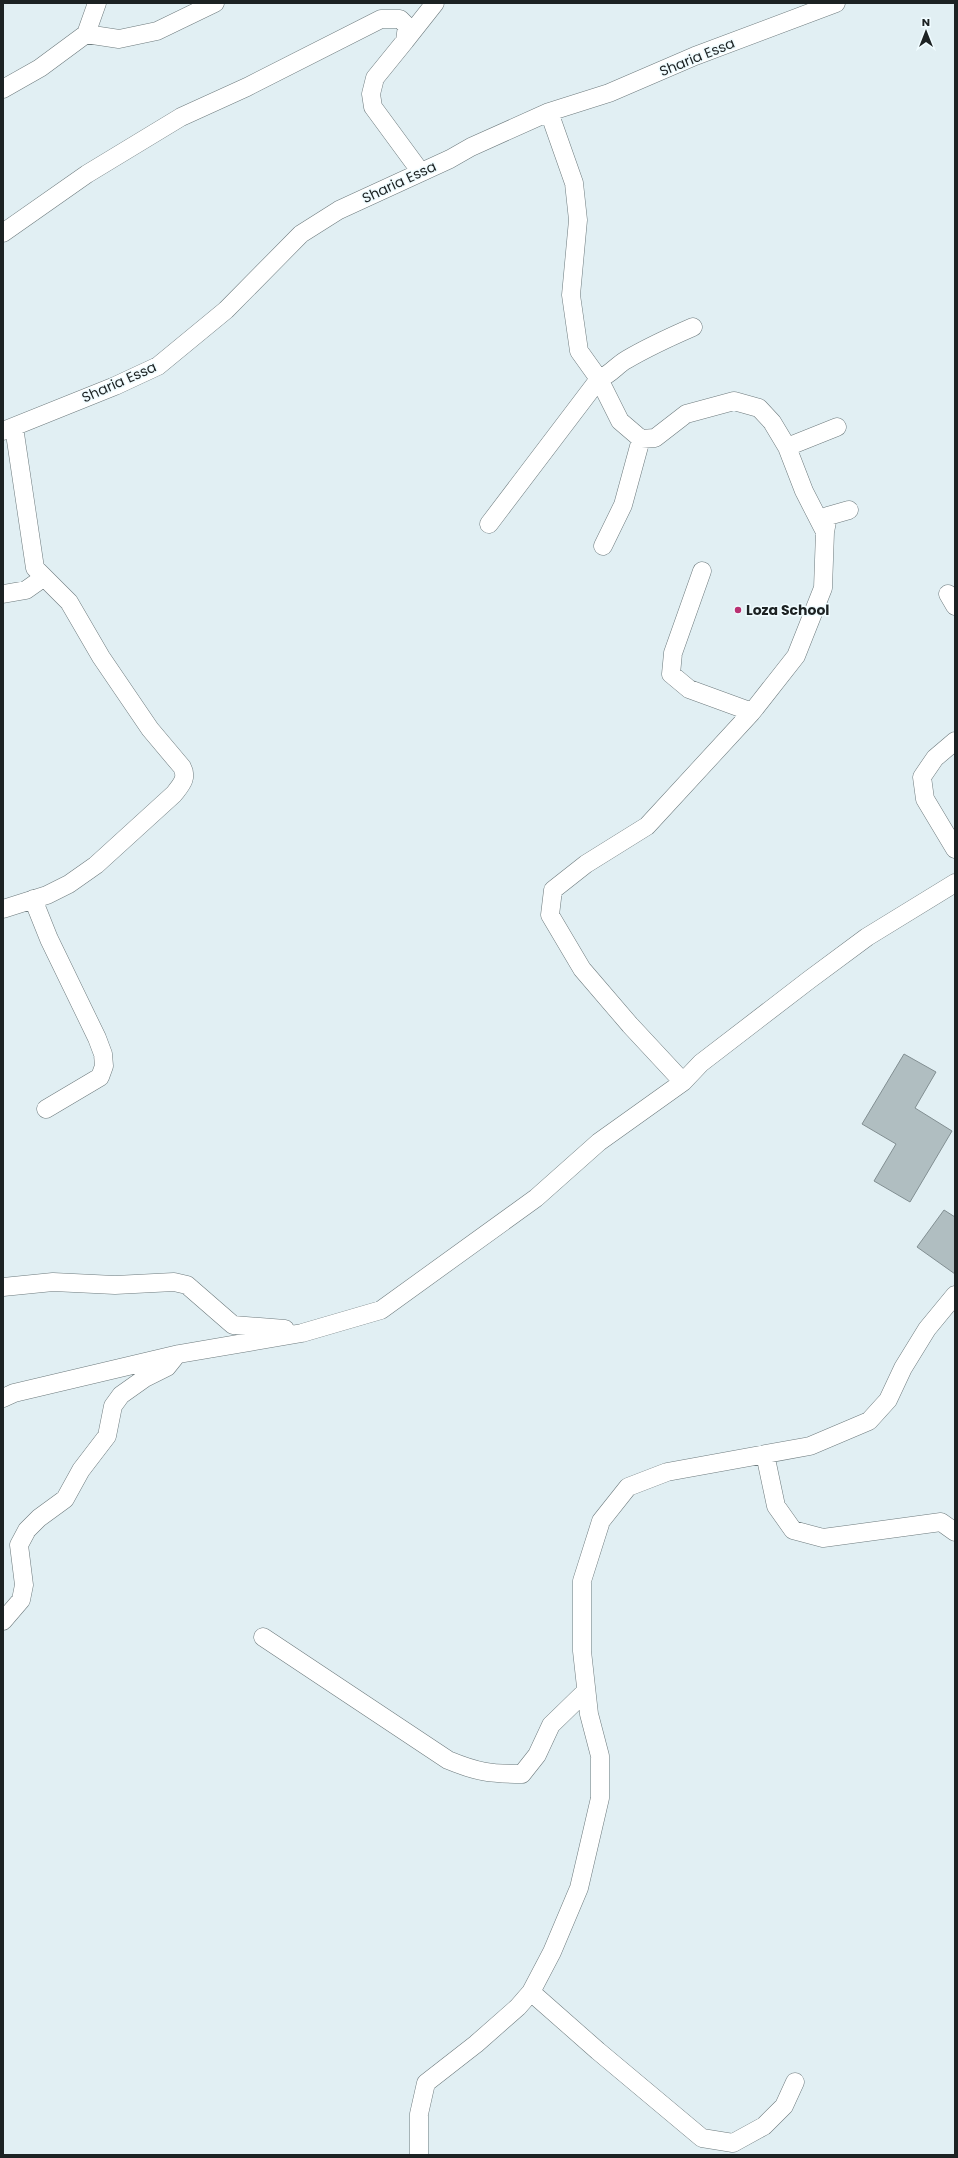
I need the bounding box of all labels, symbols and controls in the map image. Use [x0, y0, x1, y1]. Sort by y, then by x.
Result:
north arrow [906, 12, 946, 52]
text: N [922, 14, 930, 30]
street label: Sharia Essa [656, 33, 738, 81]
street label: Sharia Essa [359, 156, 439, 208]
street label: Sharia Essa [78, 357, 160, 407]
place label: Loza School [746, 600, 830, 620]
marker: Loza School [733, 605, 743, 615]

